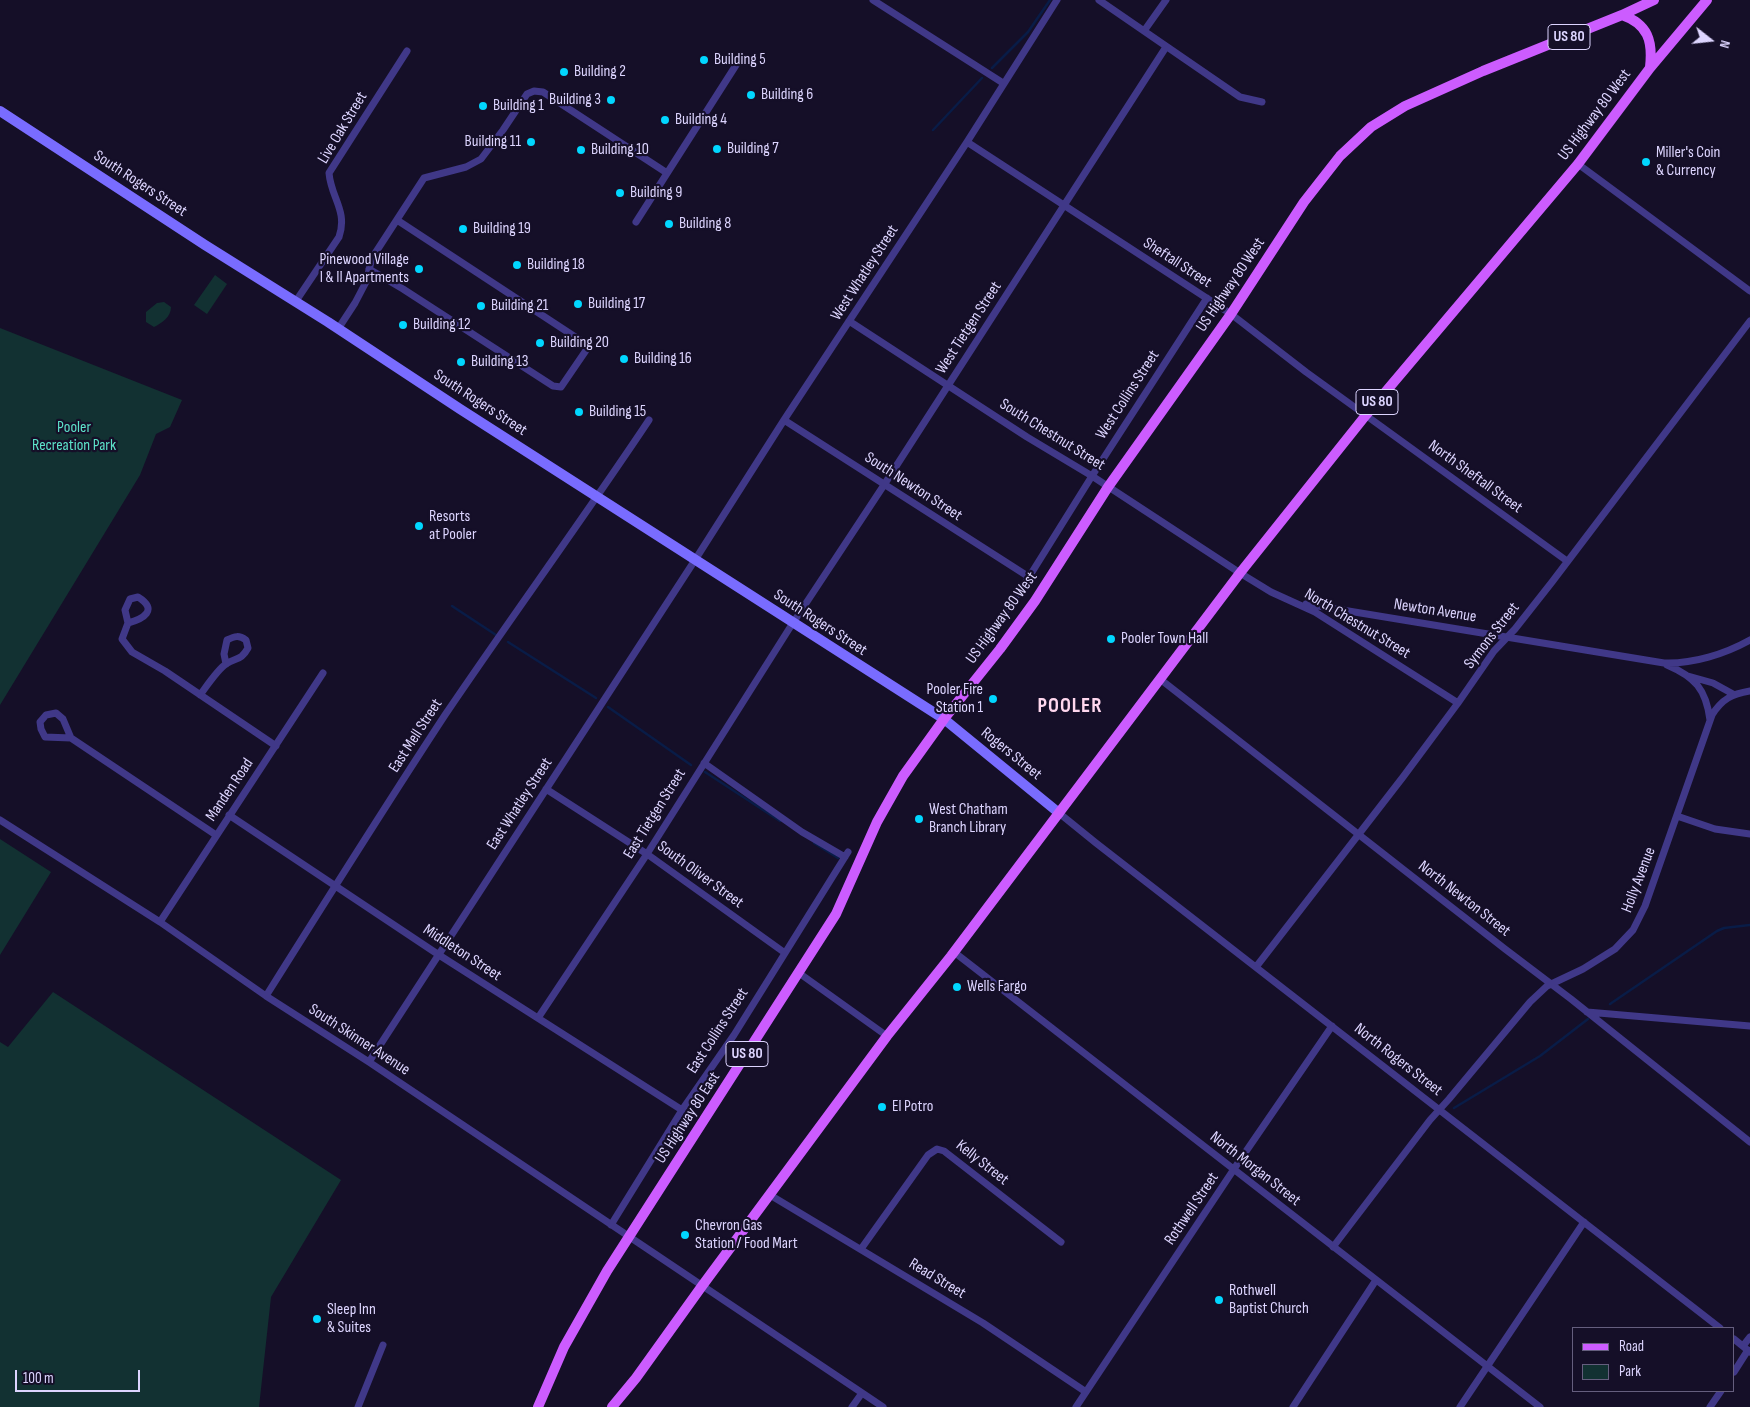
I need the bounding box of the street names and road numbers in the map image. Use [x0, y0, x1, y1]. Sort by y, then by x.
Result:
road number: US 80 [1548, 24, 1590, 50]
street label: US Highway 80 West [1555, 66, 1635, 164]
street label: Live Oak Street [314, 89, 372, 167]
street label: South Rogers Street [90, 147, 190, 221]
street label: West Whatley Street [827, 222, 903, 324]
street label: Sheftall Street [1139, 234, 1215, 292]
street label: US Highway 80 West [1193, 234, 1269, 336]
street label: West Tietgen Street [932, 278, 1006, 378]
street label: West Collins Street [1092, 347, 1164, 443]
street label: South Rogers Street [430, 366, 530, 440]
road number: US 80 [1356, 390, 1398, 414]
street label: South Chestnut Street [996, 395, 1108, 475]
street label: North Sheftall Street [1424, 436, 1526, 518]
street label: South Newton Street [861, 448, 965, 526]
street label: US Highway 80 West [962, 568, 1042, 668]
street label: North Chestnut Street [1301, 585, 1413, 663]
street label: South Rogers Street [770, 586, 870, 660]
street label: Newton Avenue [1392, 595, 1478, 627]
street label: Symons Street [1460, 599, 1524, 673]
street label: East Mell Street [385, 696, 447, 776]
street label: Rogers Street [977, 724, 1045, 784]
street label: East Whatley Street [483, 754, 557, 854]
street label: Manden Road [202, 755, 258, 825]
street label: East Tietgen Street [620, 766, 690, 862]
street label: South Oliver Street [653, 837, 747, 913]
street label: Holly Avenue [1618, 845, 1660, 915]
street label: North Newton Street [1414, 857, 1514, 941]
street label: Middleton Street [419, 921, 505, 985]
street label: East Collins Street [683, 985, 753, 1077]
street label: South Skinner Avenue [305, 1000, 413, 1080]
street label: North Rogers Street [1350, 1020, 1446, 1100]
road number: US 80 [726, 1042, 768, 1066]
street label: US Highway 80 East [651, 1069, 725, 1167]
street label: North Morgan Street [1206, 1128, 1304, 1210]
street label: Kelly Street [952, 1136, 1012, 1190]
street label: Rothwell Street [1161, 1169, 1223, 1249]
street label: Read Street [905, 1255, 969, 1303]

